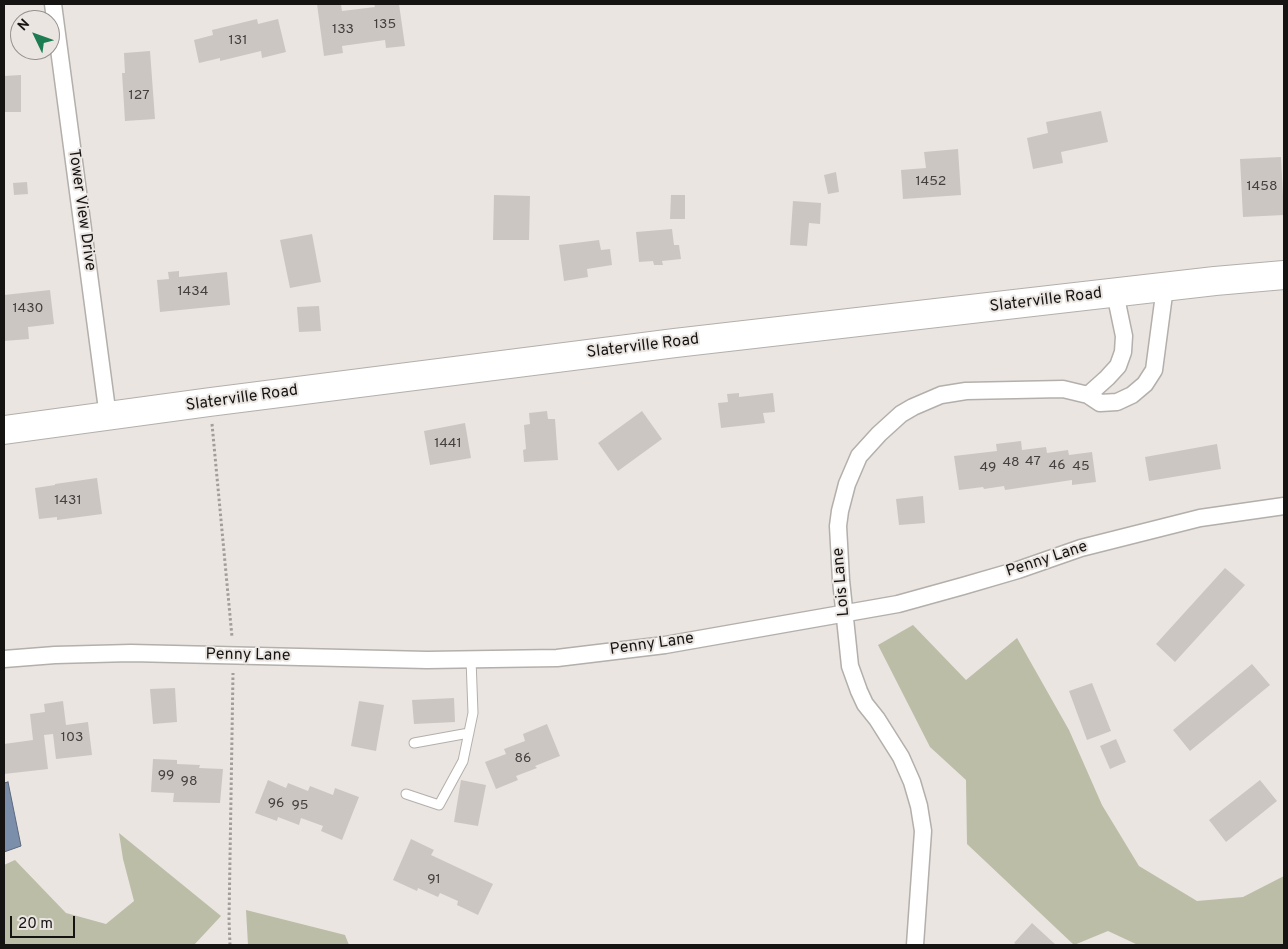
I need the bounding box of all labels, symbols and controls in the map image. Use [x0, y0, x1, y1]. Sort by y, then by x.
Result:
north arrow [10, 10, 60, 60]
text: N [15, 16, 34, 35]
house number: 135 [374, 17, 396, 33]
house number: 133 [332, 22, 354, 38]
house number: 131 [229, 33, 247, 49]
house number: 127 [129, 88, 149, 104]
street label: Tower View Drive [63, 148, 99, 272]
house number: 1452 [916, 174, 946, 190]
house number: 1458 [1247, 179, 1277, 195]
house number: 1434 [178, 284, 208, 300]
street label: Slaterville Road [989, 285, 1103, 317]
house number: 1430 [13, 301, 43, 317]
street label: Slaterville Road [586, 331, 700, 363]
street label: Slaterville Road [185, 382, 299, 416]
house number: 1441 [434, 436, 462, 452]
house number: 47 [1025, 454, 1041, 470]
house number: 48 [1002, 455, 1020, 471]
house number: 46 [1048, 458, 1066, 474]
house number: 45 [1072, 459, 1090, 475]
house number: 49 [980, 460, 996, 476]
house number: 1431 [54, 493, 82, 509]
street label: Penny Lane [1004, 538, 1090, 582]
street label: Lois Lane [829, 547, 855, 617]
street label: Penny Lane [609, 630, 695, 660]
street label: Penny Lane [205, 646, 291, 666]
house number: 103 [61, 730, 83, 746]
house number: 86 [515, 751, 531, 767]
house number: 99 [158, 768, 174, 784]
house number: 98 [181, 774, 197, 790]
house number: 96 [268, 796, 284, 812]
house number: 95 [291, 798, 309, 814]
house number: 91 [427, 872, 441, 888]
scale bar [12, 906, 78, 938]
text: 20 m [18, 915, 53, 934]

